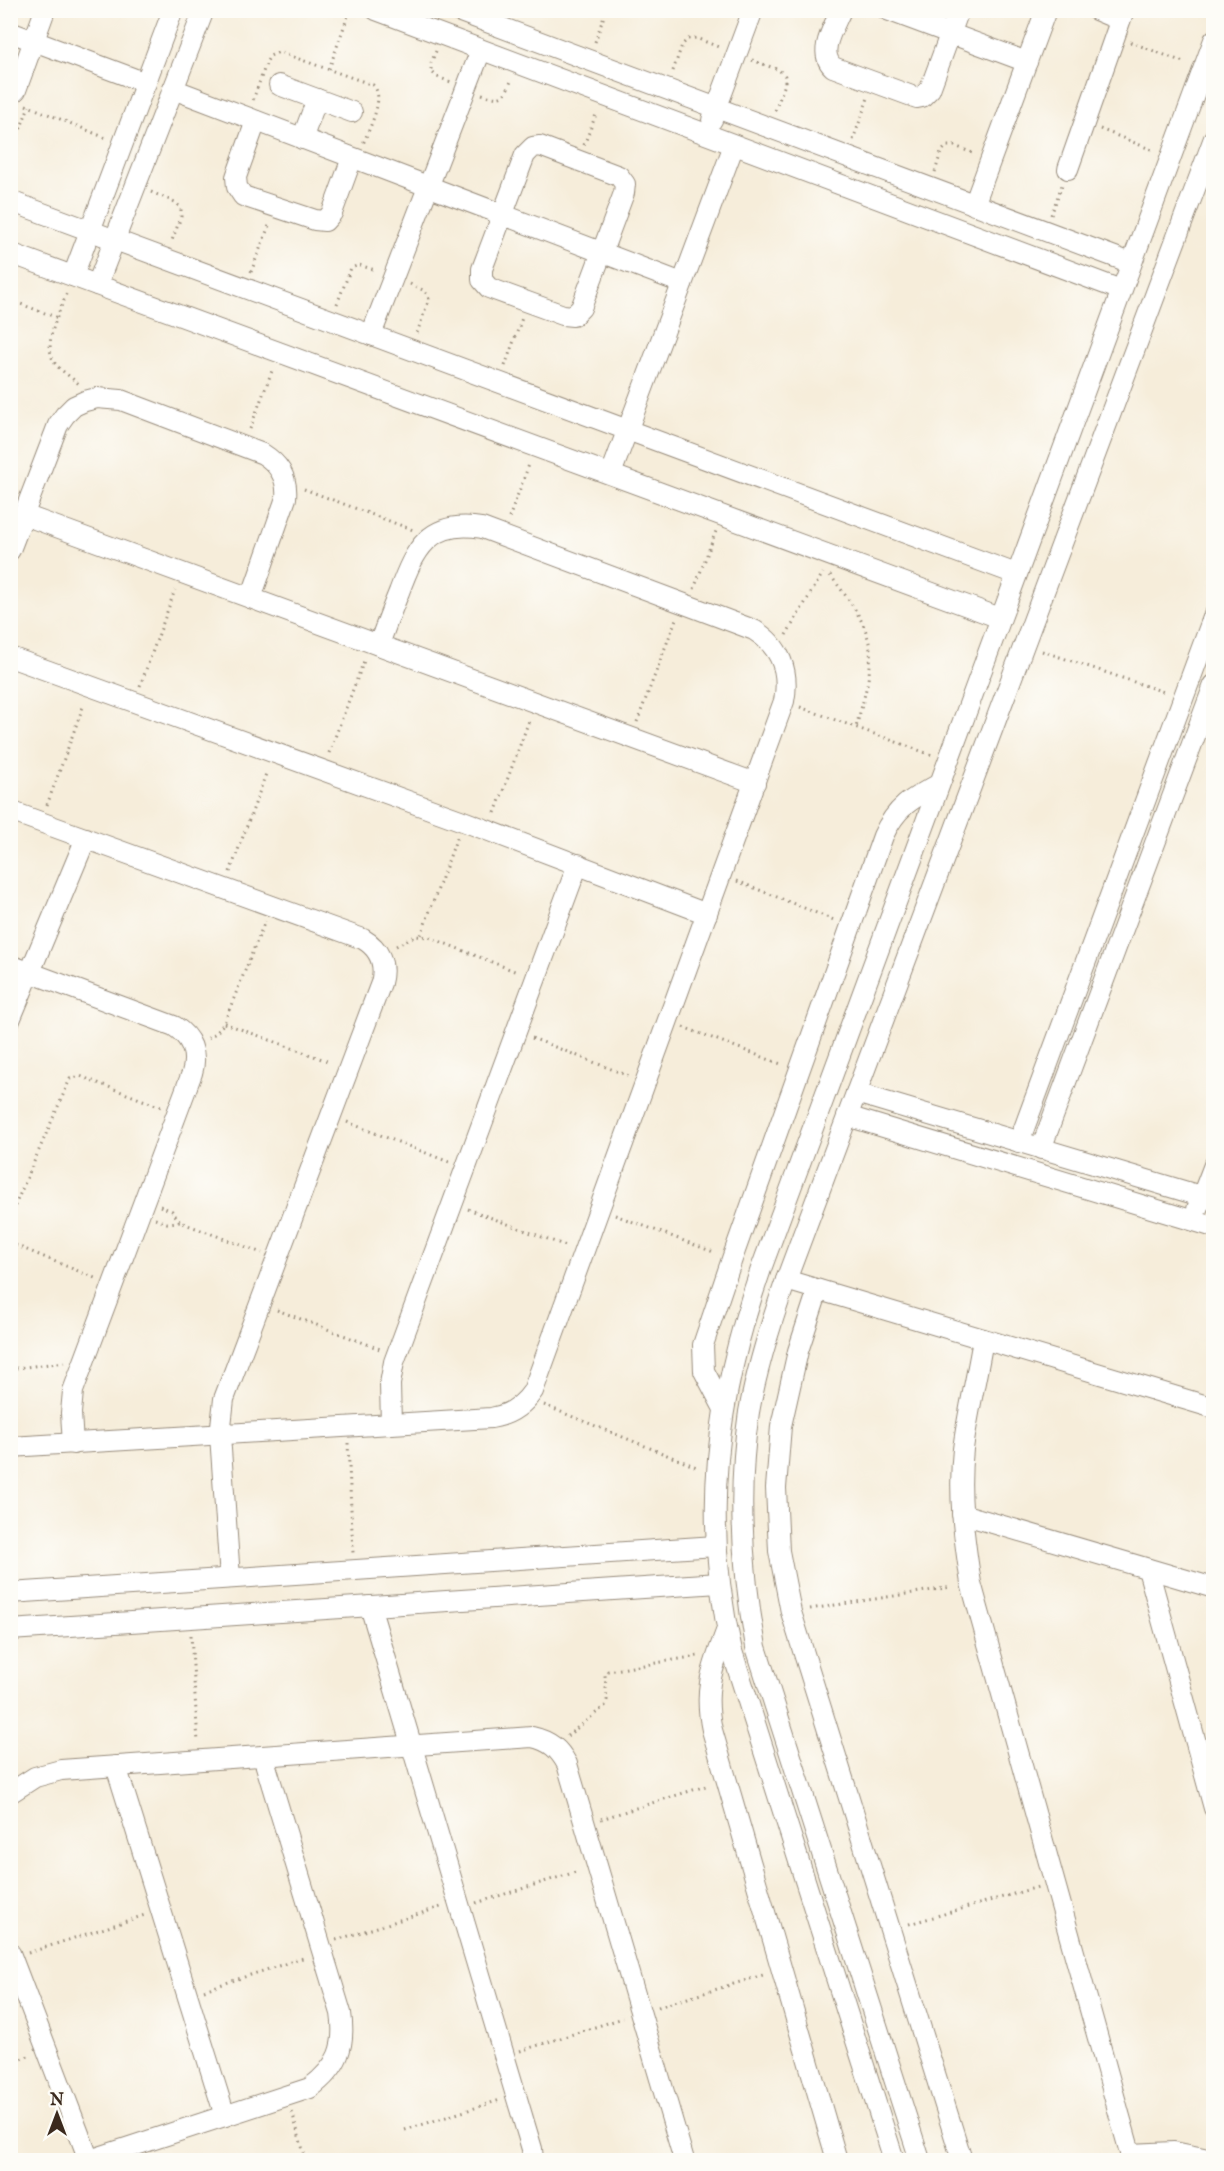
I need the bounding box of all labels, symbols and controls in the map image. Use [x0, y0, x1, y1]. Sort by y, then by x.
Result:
north arrow [27, 2084, 87, 2144]
text: N [49, 2091, 64, 2111]

